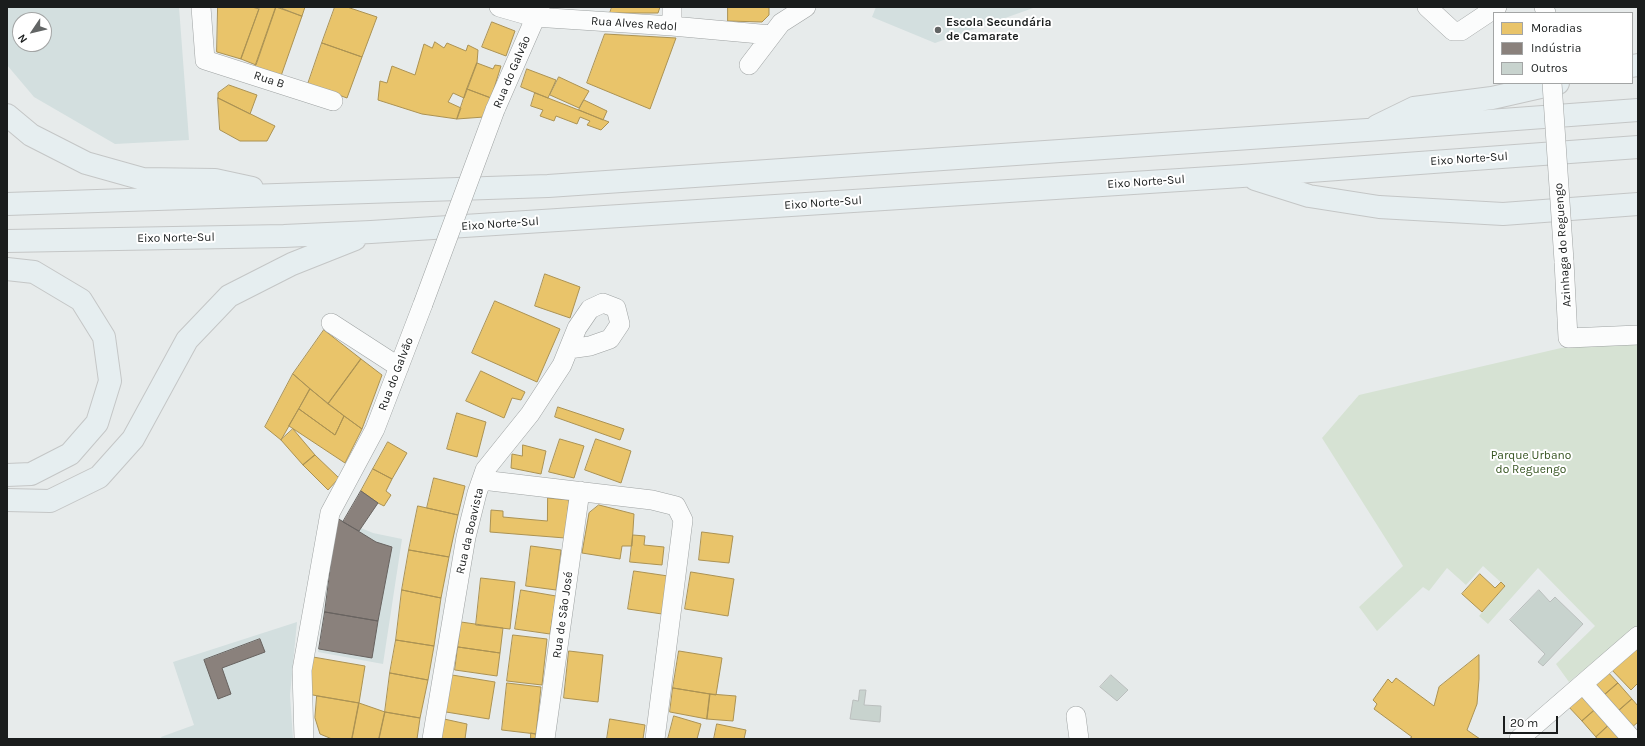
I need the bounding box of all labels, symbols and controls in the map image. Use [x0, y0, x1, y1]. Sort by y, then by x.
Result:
north arrow [12, 12, 52, 52]
legend [1493, 12, 1633, 84]
street label: Rua Alves Redol [590, 14, 678, 34]
place label: Escola Secundária de Camarate [946, 16, 1052, 44]
text: Moradias [1531, 21, 1582, 35]
marker: Escola Secundária de Camarate [933, 25, 943, 35]
text: N [15, 32, 30, 46]
street label: Rua do Galvão [490, 34, 534, 110]
text: Indústria [1531, 41, 1581, 55]
text: Outros [1531, 61, 1568, 75]
street label: Rua B [252, 68, 286, 92]
street label: Eixo Norte-Sul [1430, 149, 1508, 169]
street label: Eixo Norte-Sul [1107, 172, 1185, 192]
street label: Azinhaga do Reguengo [1551, 183, 1575, 307]
street label: Eixo Norte-Sul [784, 193, 862, 213]
street label: Eixo Norte-Sul [461, 214, 539, 234]
street label: Eixo Norte-Sul [137, 230, 215, 246]
street label: Rua do Galvão [375, 335, 417, 413]
park label: Parque Urbano do Reguengo [1491, 449, 1571, 477]
street label: Rua da Boavista [453, 486, 487, 576]
street label: Rua de São José [550, 571, 576, 659]
scale bar [1505, 708, 1560, 734]
text: 20 m [1510, 716, 1538, 730]

